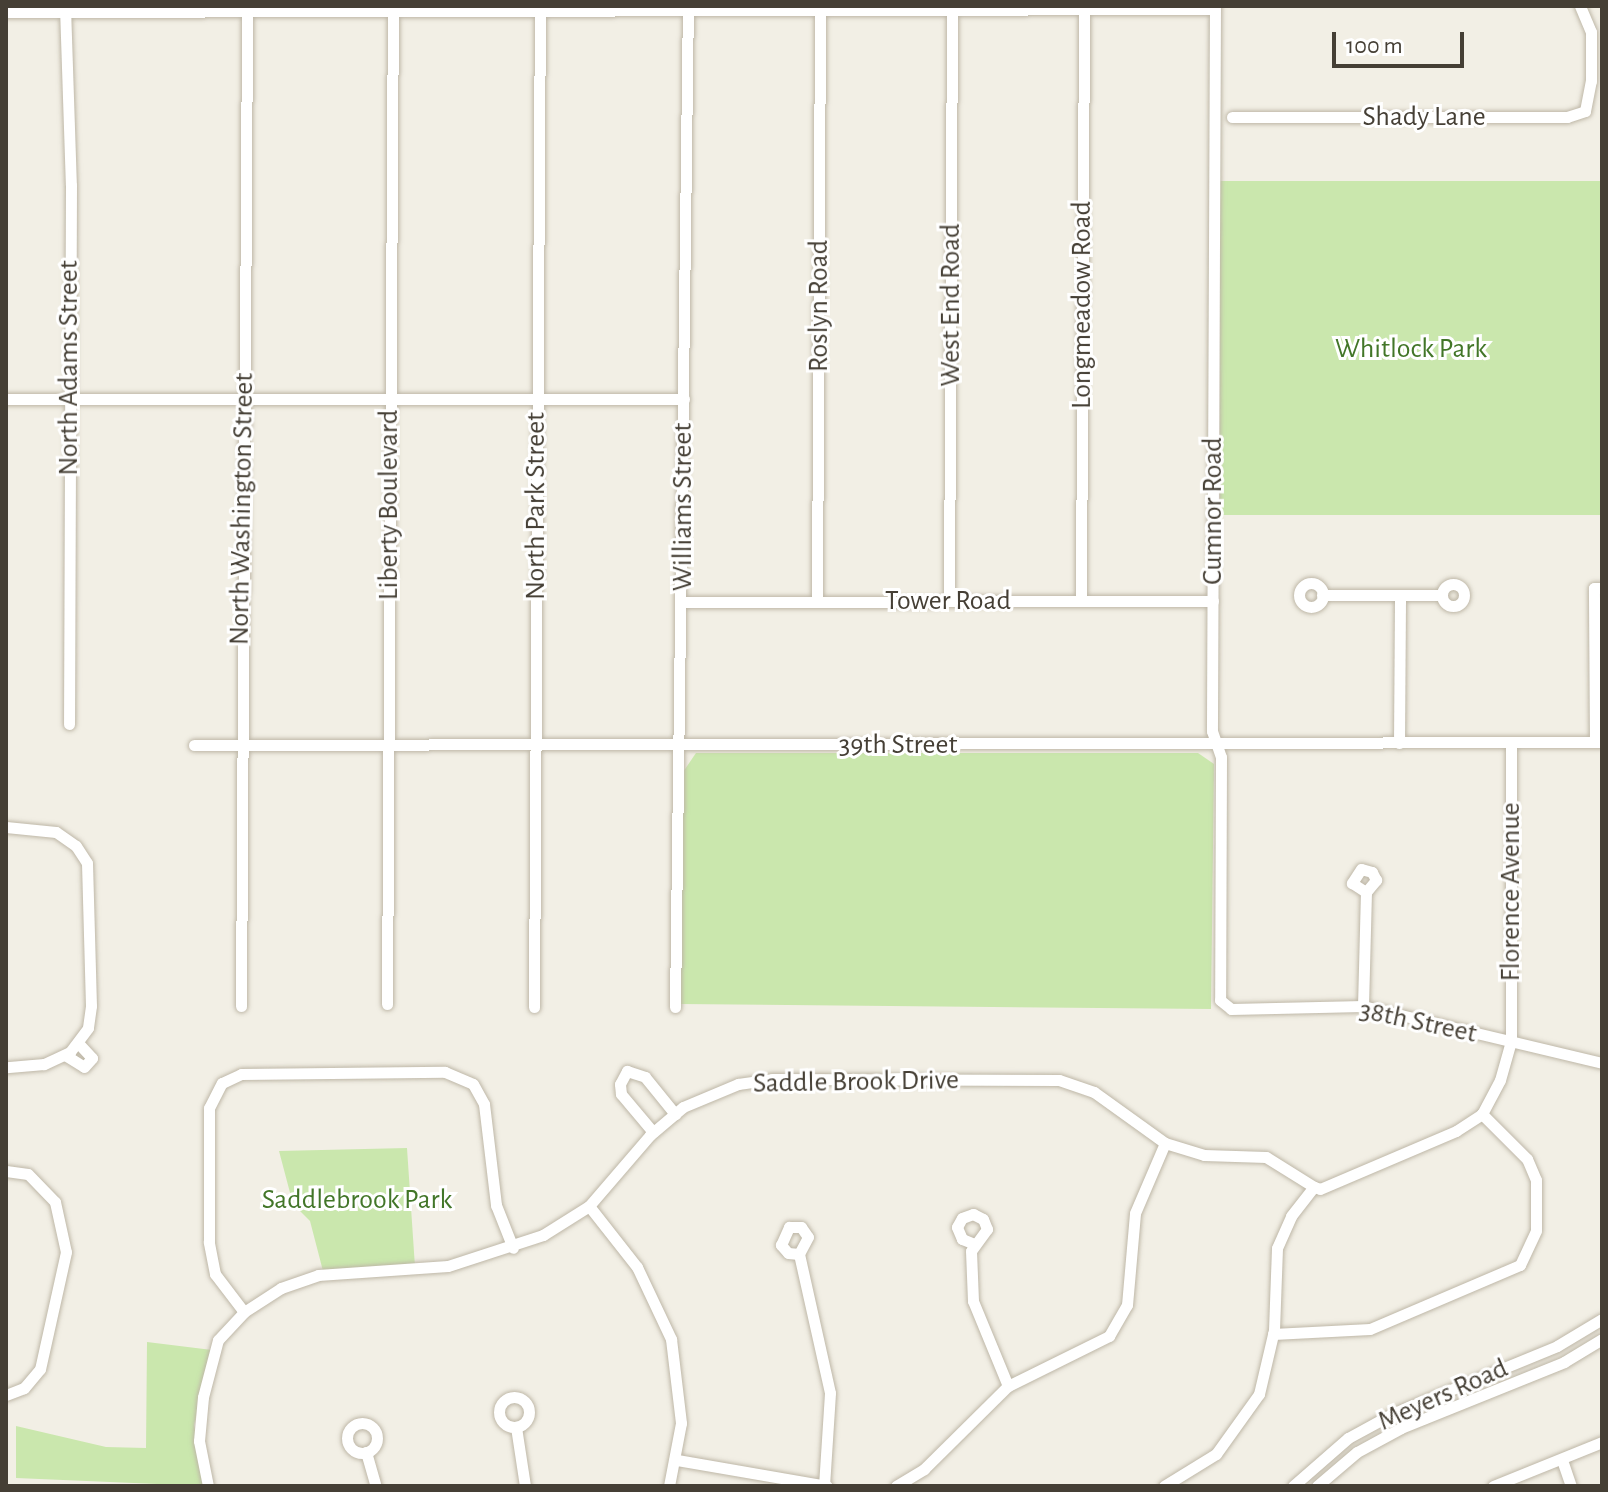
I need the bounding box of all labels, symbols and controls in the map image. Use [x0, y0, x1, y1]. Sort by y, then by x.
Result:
scale bar [1336, 16, 1468, 66]
text: 100 m [1346, 34, 1403, 58]
street label: Shady Lane [1362, 100, 1486, 134]
street label: Longmeadow Road [1065, 201, 1099, 409]
street label: West End Road [934, 223, 968, 387]
street label: Roslyn Road [802, 240, 836, 372]
street label: North Adams Street [52, 260, 86, 476]
park label: Whitlock Park [1335, 332, 1487, 366]
street label: North Washington Street [223, 373, 261, 645]
street label: Liberty Boulevard [372, 410, 406, 600]
street label: North Park Street [519, 412, 553, 600]
street label: Williams Street [666, 423, 700, 591]
street label: Cumnor Road [1196, 437, 1230, 585]
street label: Tower Road [885, 584, 1011, 618]
street label: 39th Street [839, 728, 957, 762]
street label: Florence Avenue [1494, 803, 1528, 981]
street label: 38th Street [1356, 993, 1480, 1051]
street label: Saddle Brook Drive [753, 1063, 959, 1101]
park label: Saddlebrook Park [262, 1183, 452, 1217]
street label: Meyers Road [1373, 1351, 1513, 1439]

